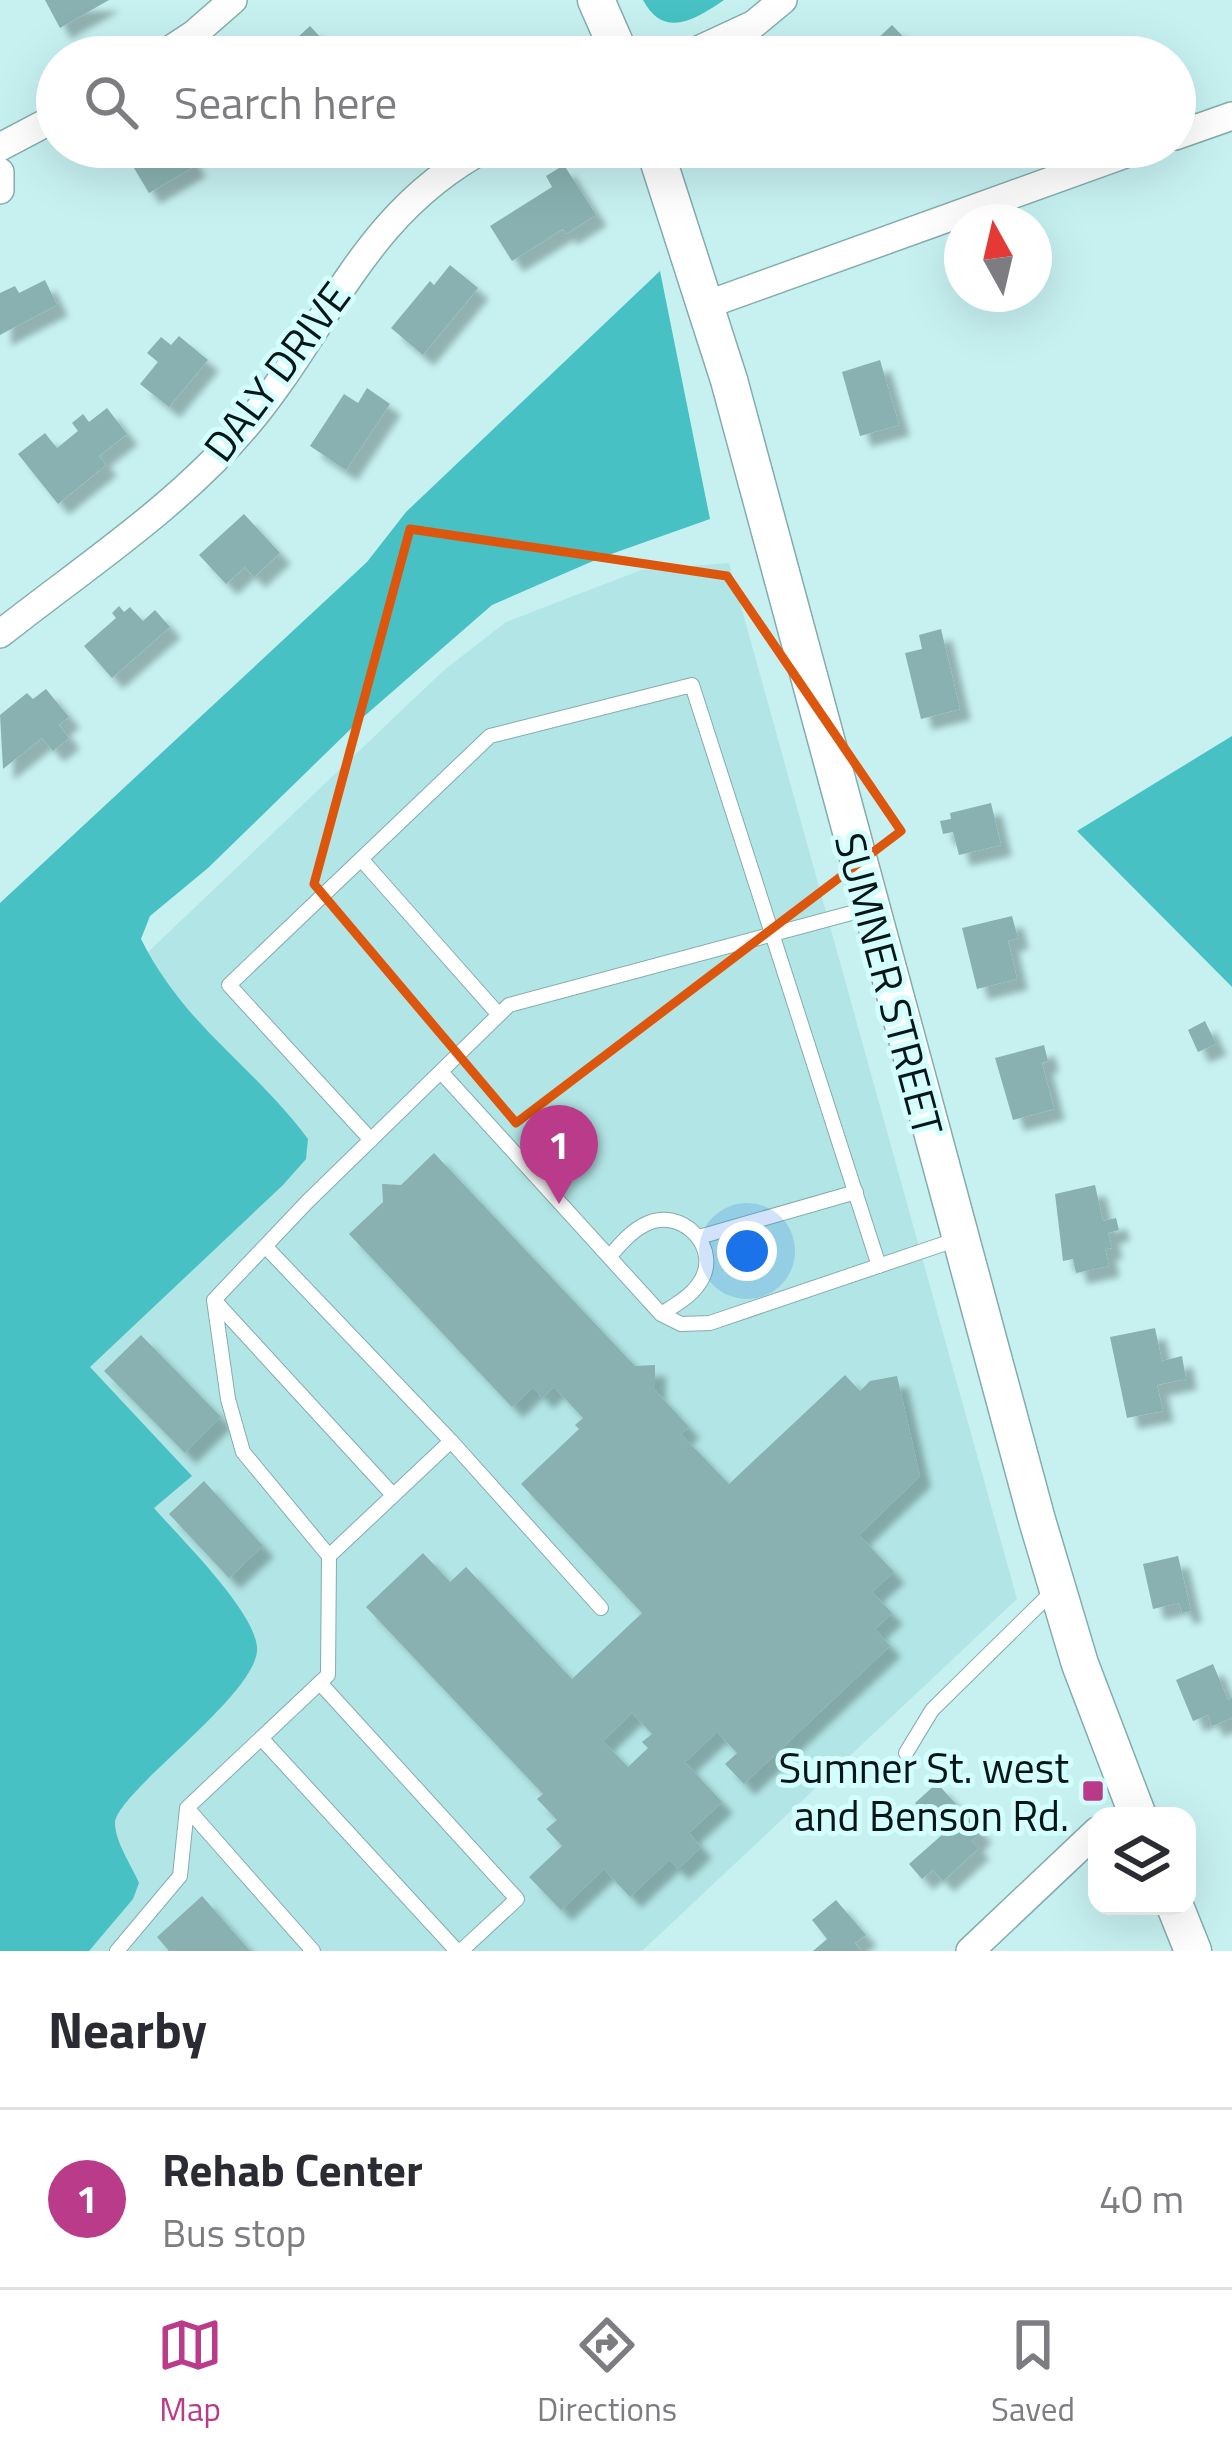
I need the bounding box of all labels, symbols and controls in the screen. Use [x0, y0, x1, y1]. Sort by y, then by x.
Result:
search box [36, 36, 1196, 168]
text: Search here [174, 68, 397, 136]
icon: search [78, 69, 144, 135]
north arrow [944, 204, 1052, 312]
street label: DALY DRIVE [187, 268, 365, 474]
street label: SUMNER STREET [819, 825, 961, 1143]
pin: 1 [520, 1105, 598, 1204]
your location [717, 1221, 777, 1281]
place label: Sumner St. west and Benson Rd. [779, 1735, 1069, 1847]
marker: Sumner St. west and Benson Rd. [1080, 1778, 1106, 1804]
map controls [1088, 1807, 1196, 1915]
button: layers [1088, 1807, 1196, 1915]
text: Nearby [48, 1990, 207, 2068]
text: Rehab Center [162, 2135, 423, 2203]
text: 1 [76, 2169, 98, 2228]
text: 40 m [1099, 2169, 1184, 2228]
text: Bus stop [162, 2203, 306, 2262]
tab: Map [157, 2312, 223, 2434]
tab: Directions [537, 2312, 677, 2434]
tab: Saved [991, 2312, 1075, 2434]

